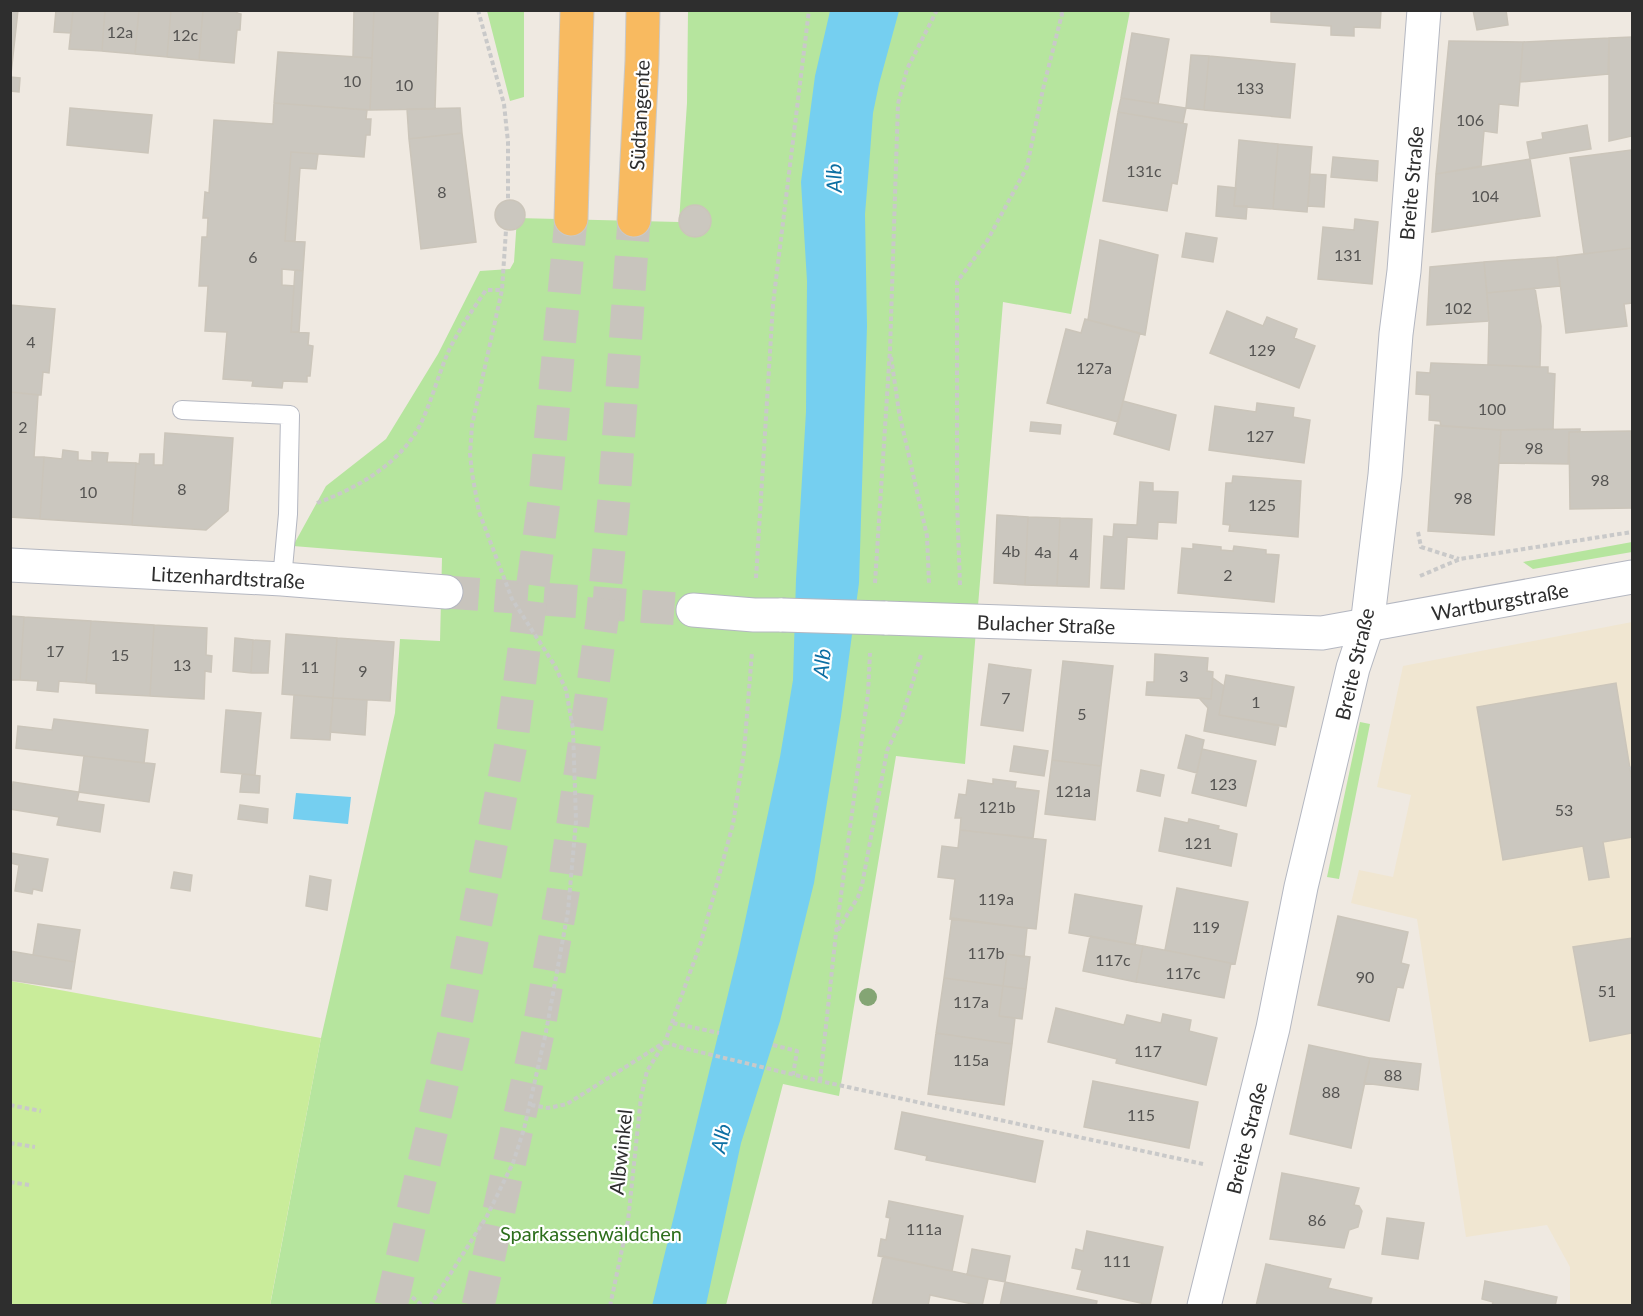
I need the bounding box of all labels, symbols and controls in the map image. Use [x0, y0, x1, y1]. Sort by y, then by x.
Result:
house number: 12a [107, 22, 133, 41]
house number: 12c [172, 25, 198, 44]
street label: Südtangente [624, 59, 654, 171]
house number: 10 [343, 71, 361, 90]
house number: 10 [395, 75, 413, 94]
house number: 133 [1236, 78, 1264, 97]
house number: 106 [1456, 110, 1484, 129]
street label: Breite Straße [1394, 125, 1428, 241]
house number: 131c [1126, 161, 1162, 180]
water label: Alb [820, 163, 846, 194]
house number: 8 [437, 182, 447, 201]
house number: 104 [1471, 186, 1499, 205]
house number: 131 [1334, 245, 1362, 264]
house number: 6 [248, 247, 258, 266]
house number: 102 [1444, 298, 1472, 317]
house number: 4 [26, 332, 36, 351]
house number: 129 [1248, 340, 1276, 359]
house number: 127a [1076, 358, 1112, 377]
house number: 100 [1478, 399, 1506, 418]
house number: 2 [18, 417, 28, 436]
house number: 127 [1246, 426, 1274, 445]
house number: 98 [1525, 438, 1543, 457]
house number: 98 [1591, 470, 1609, 489]
house number: 8 [177, 479, 187, 498]
house number: 10 [79, 482, 97, 501]
house number: 98 [1454, 488, 1472, 507]
house number: 125 [1248, 495, 1276, 514]
house number: 4b [1002, 541, 1020, 560]
house number: 4a [1034, 542, 1052, 561]
house number: 4 [1069, 544, 1079, 563]
street label: Litzenhardtstraße [150, 561, 306, 593]
house number: 2 [1223, 565, 1233, 584]
street label: Wartburgstraße [1430, 577, 1570, 625]
street label: Breite Straße [1329, 606, 1379, 722]
street label: Bulacher Straße [976, 610, 1116, 638]
house number: 17 [46, 641, 64, 660]
house number: 15 [111, 645, 129, 664]
water label: Alb [807, 647, 835, 680]
house number: 13 [173, 655, 191, 674]
house number: 11 [301, 657, 319, 676]
house number: 9 [358, 661, 368, 680]
house number: 3 [1179, 666, 1189, 685]
house number: 7 [1001, 688, 1011, 707]
house number: 1 [1251, 692, 1261, 711]
house number: 5 [1077, 704, 1087, 723]
house number: 123 [1209, 774, 1237, 793]
house number: 121a [1055, 781, 1091, 800]
house number: 121b [979, 797, 1015, 816]
house number: 53 [1555, 800, 1573, 819]
house number: 121 [1184, 833, 1212, 852]
house number: 119a [978, 889, 1014, 908]
house number: 119 [1192, 917, 1220, 936]
house number: 117b [968, 943, 1004, 962]
house number: 117c [1095, 950, 1131, 969]
house number: 117c [1165, 963, 1201, 982]
house number: 90 [1356, 967, 1374, 986]
house number: 51 [1598, 981, 1616, 1000]
house number: 117a [953, 992, 989, 1011]
house number: 117 [1134, 1041, 1162, 1060]
house number: 115a [953, 1050, 989, 1069]
house number: 88 [1384, 1065, 1402, 1084]
street label: Breite Straße [1221, 1080, 1271, 1196]
house number: 88 [1322, 1082, 1340, 1101]
house number: 115 [1127, 1105, 1155, 1124]
street label: Albwinkel [604, 1108, 636, 1196]
water label: Alb [704, 1121, 736, 1156]
house number: 86 [1308, 1210, 1326, 1229]
house number: 111a [906, 1219, 942, 1238]
park label: Sparkassenwäldchen [500, 1221, 682, 1245]
house number: 111 [1103, 1251, 1131, 1270]

